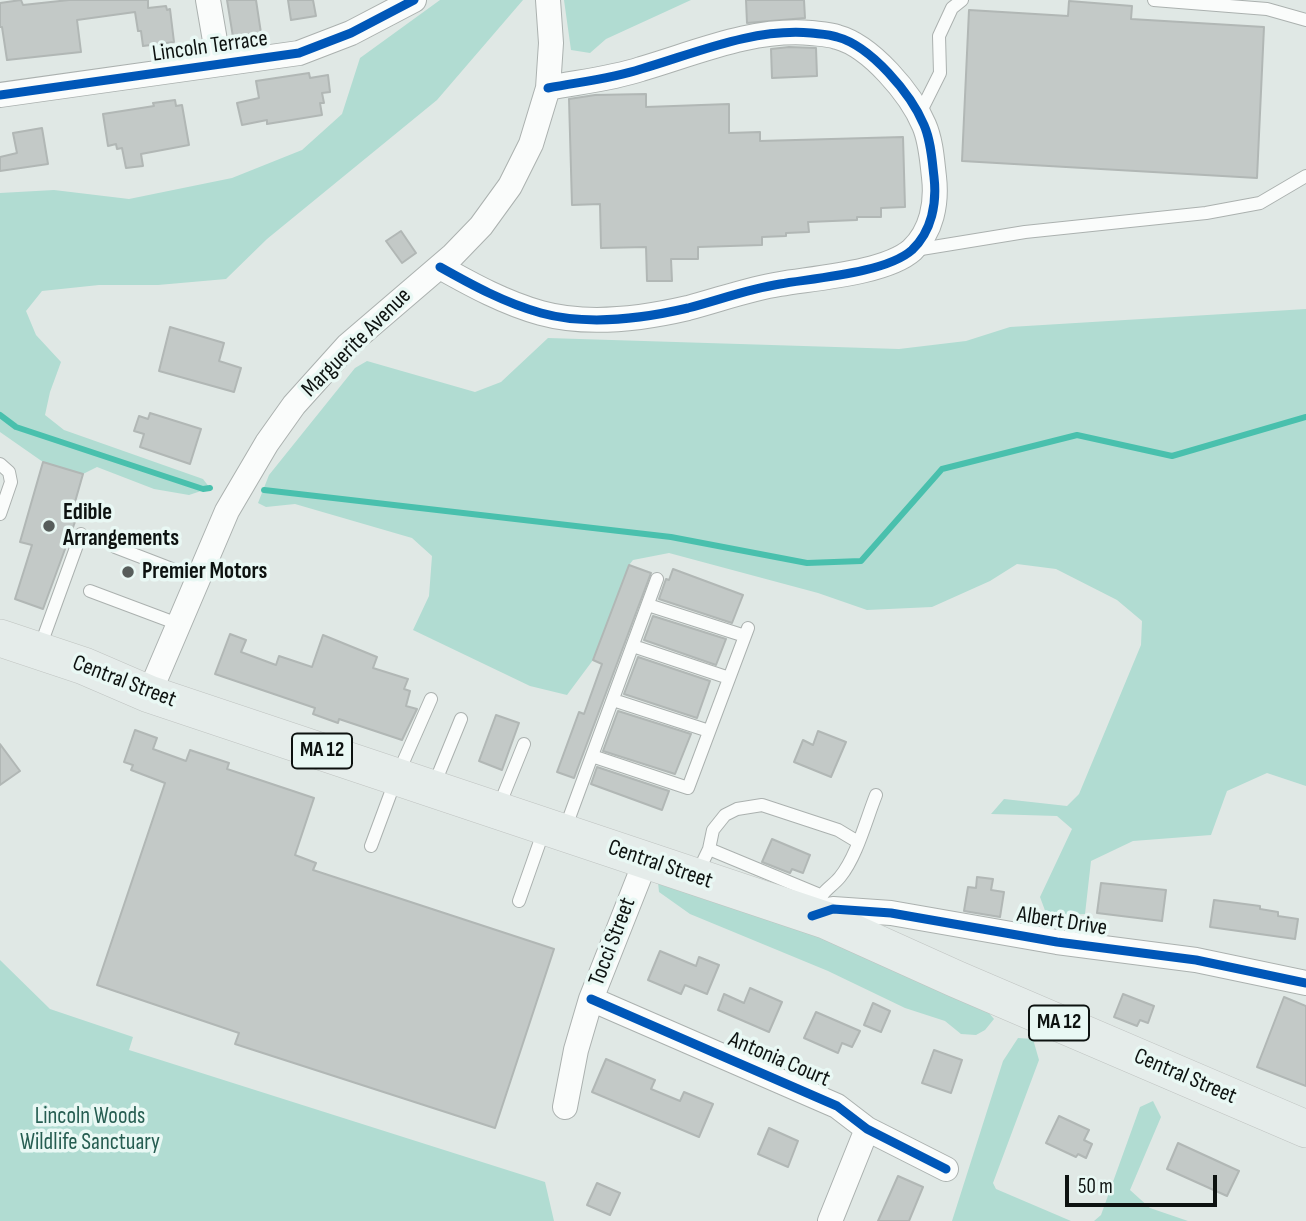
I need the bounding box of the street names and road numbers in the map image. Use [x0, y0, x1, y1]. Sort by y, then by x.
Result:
street label: Lincoln Terrace [151, 25, 269, 69]
street label: Marguerite Avenue [297, 283, 417, 403]
street label: Central Street [68, 650, 180, 714]
road number: MA 12 [292, 734, 352, 768]
street label: Central Street [604, 834, 716, 896]
street label: Tocci Street [584, 894, 642, 990]
street label: Albert Drive [1015, 901, 1109, 943]
road number: MA 12 [1029, 1006, 1089, 1040]
street label: Antonia Court [724, 1026, 834, 1094]
street label: Central Street [1130, 1043, 1240, 1111]

